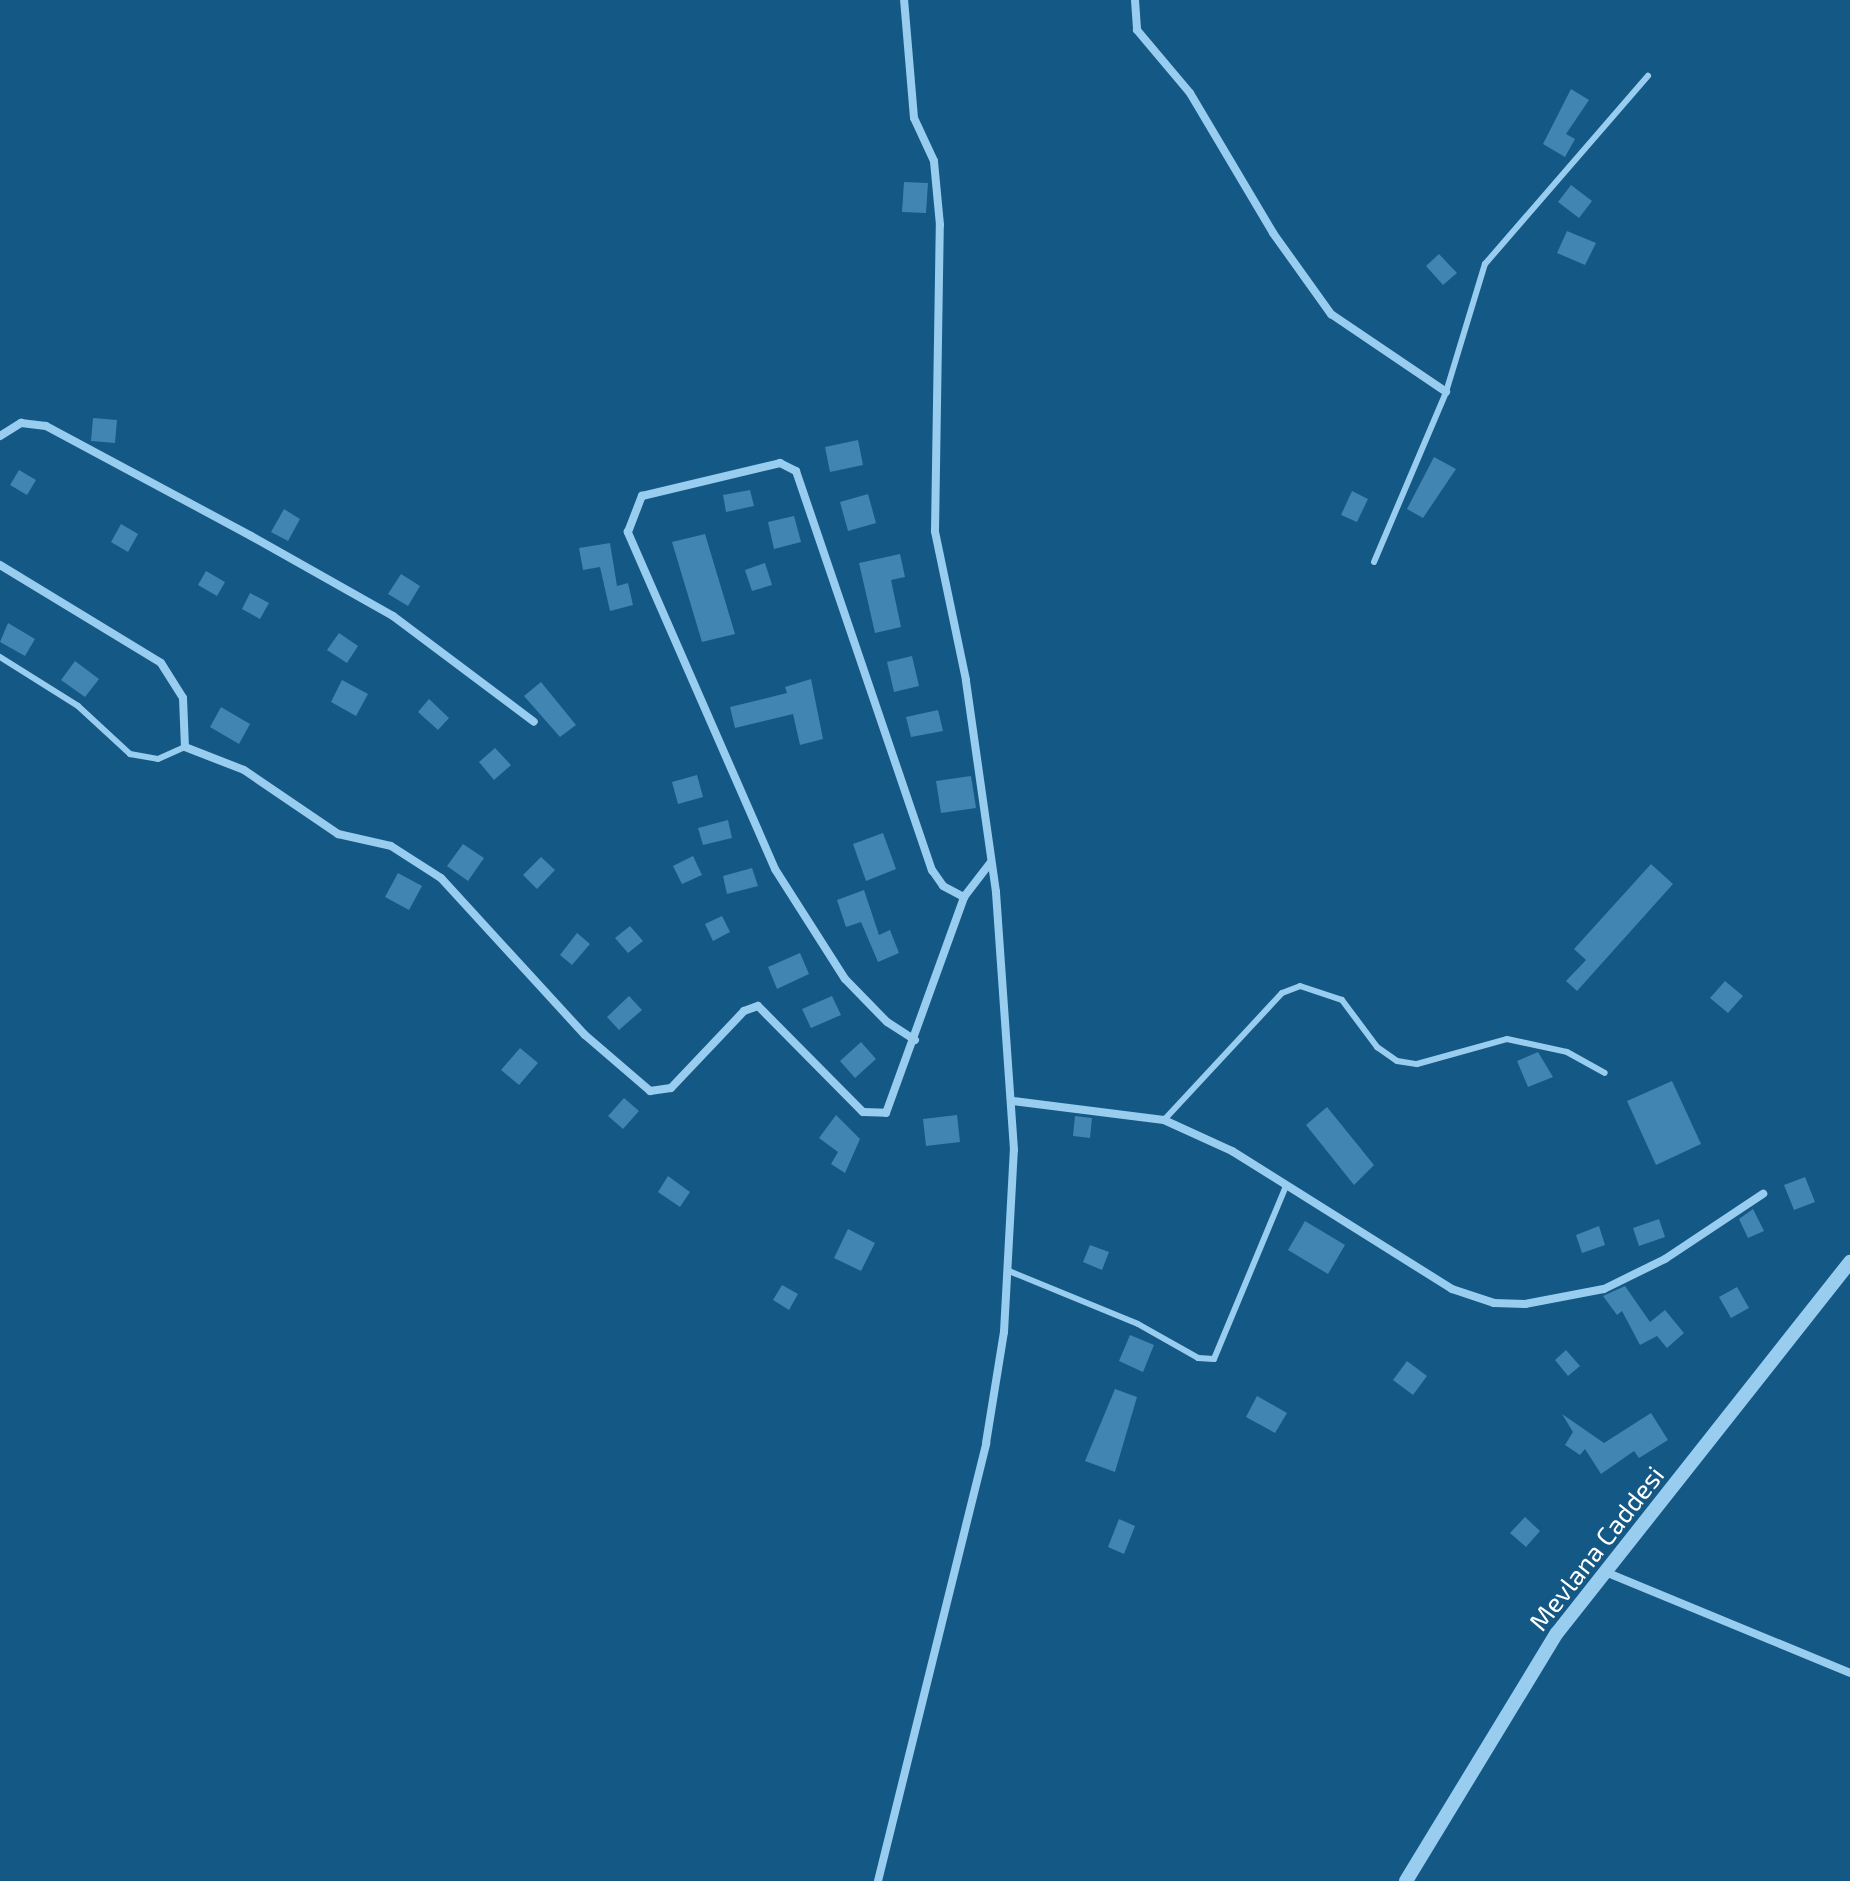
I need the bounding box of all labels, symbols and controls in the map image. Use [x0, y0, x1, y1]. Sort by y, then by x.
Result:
street label: Mevlana Caddesi [1522, 1460, 1670, 1636]

